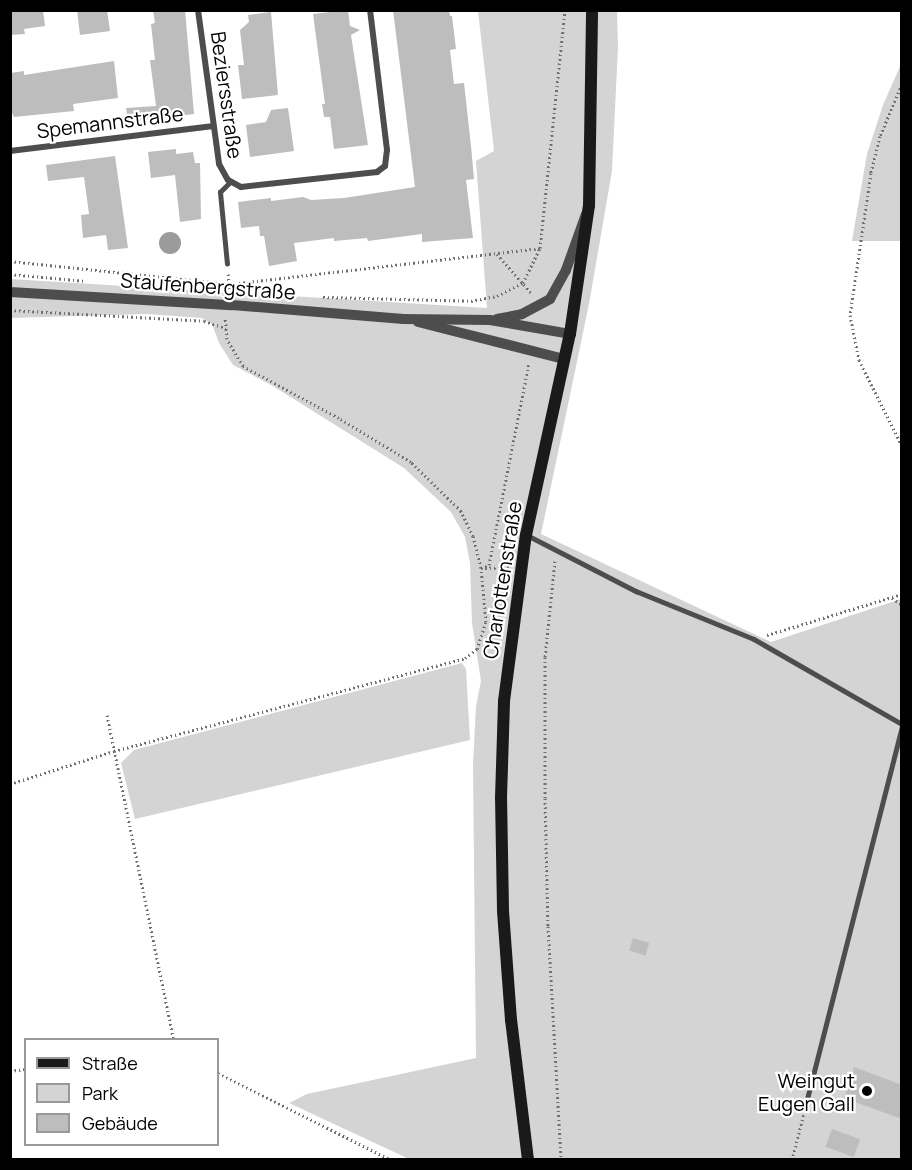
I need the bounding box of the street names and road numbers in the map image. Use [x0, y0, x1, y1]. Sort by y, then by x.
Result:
street label: Beziersstraße [206, 30, 248, 160]
street label: Spemannstraße [35, 101, 185, 143]
street label: Staufenbergstraße [120, 268, 296, 304]
street label: Charlottenstraße [478, 500, 526, 660]

